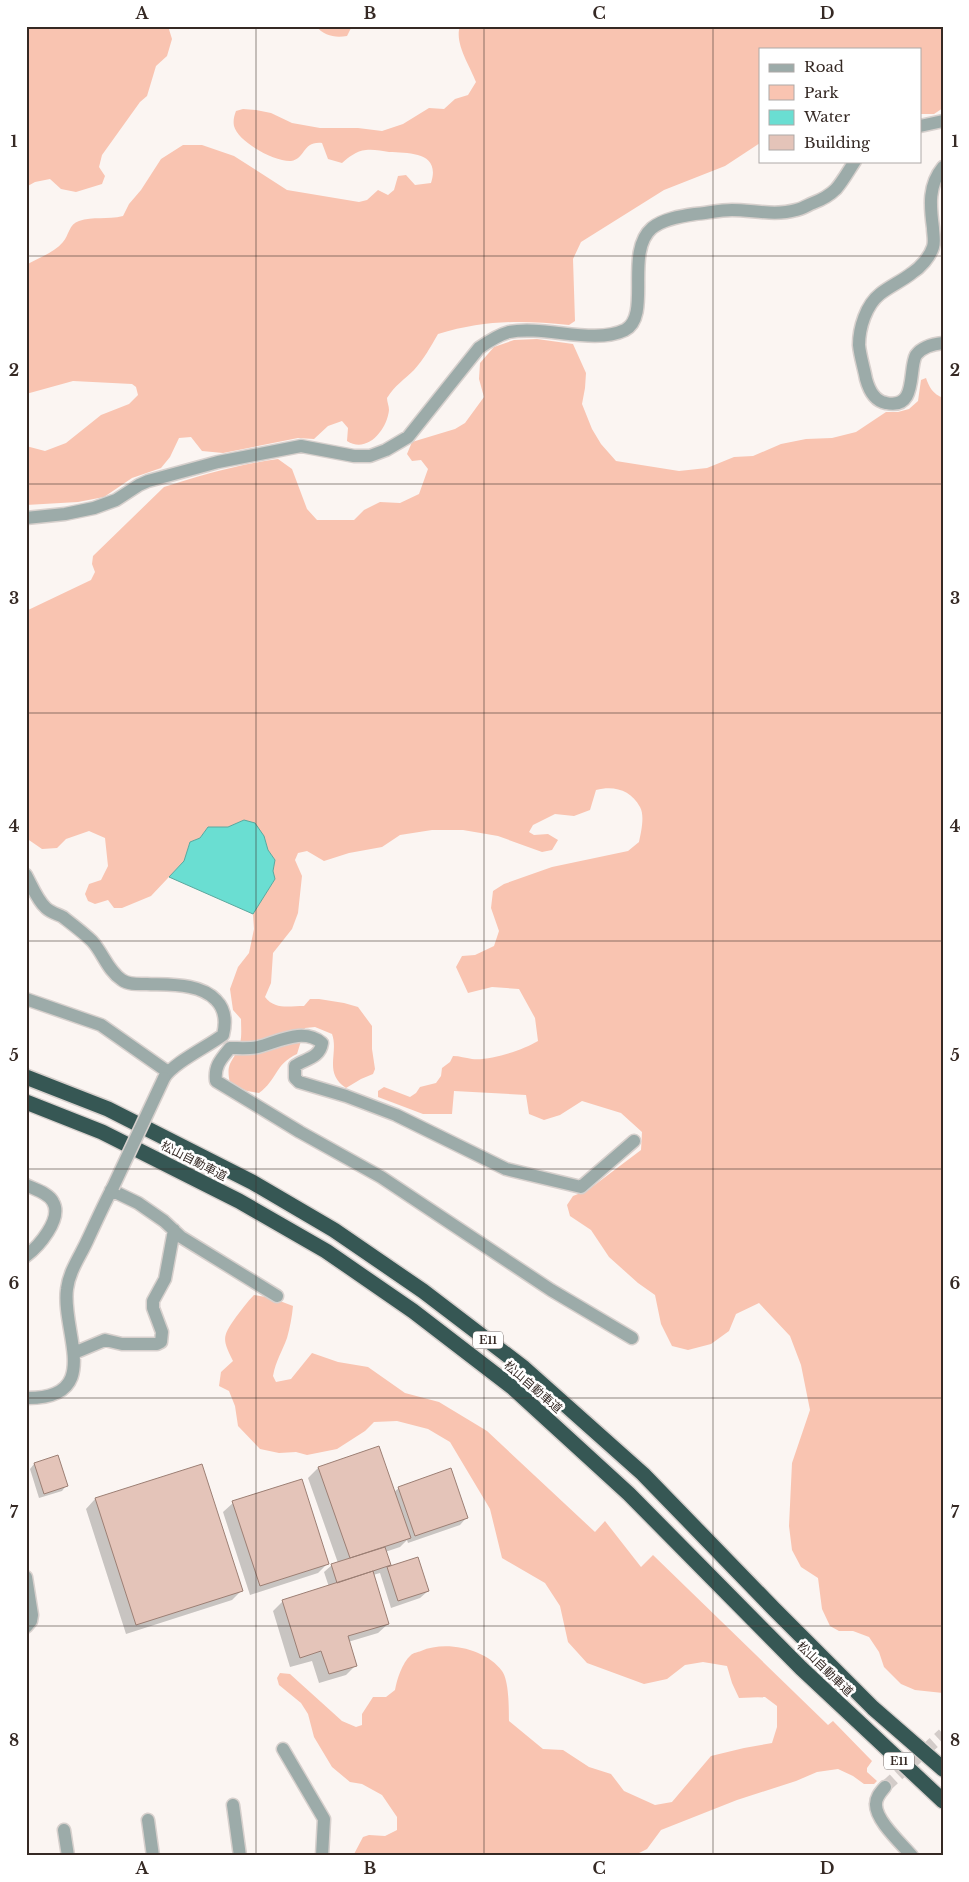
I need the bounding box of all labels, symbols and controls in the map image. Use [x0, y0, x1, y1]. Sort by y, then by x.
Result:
text: A [135, 3, 150, 23]
text: B [364, 3, 377, 23]
text: C [592, 3, 606, 23]
text: D [820, 3, 834, 23]
legend [759, 48, 922, 162]
text: Road [804, 57, 844, 76]
text: Park [804, 83, 840, 102]
text: Water [803, 107, 851, 126]
text: 1 [11, 131, 18, 151]
text: 1 [952, 131, 959, 151]
text: Building [804, 133, 871, 152]
text: 2 [9, 360, 19, 380]
text: 2 [950, 360, 960, 380]
text: 3 [9, 588, 19, 608]
text: 3 [950, 588, 960, 608]
text: 4 [9, 816, 19, 836]
text: 4 [950, 816, 960, 836]
text: 5 [9, 1045, 19, 1065]
text: 5 [950, 1045, 960, 1065]
street label: 松山自動車道 [159, 1138, 230, 1184]
text: 6 [9, 1273, 20, 1293]
text: 6 [950, 1273, 961, 1293]
road number: E11 [473, 1332, 503, 1348]
street label: 松山自動車道 [501, 1357, 565, 1416]
text: 7 [10, 1502, 19, 1522]
text: 7 [951, 1502, 960, 1522]
street label: 松山自動車道 [794, 1638, 856, 1699]
text: 8 [9, 1730, 19, 1750]
text: 8 [950, 1730, 960, 1750]
road number: E11 [884, 1752, 914, 1770]
text: A [135, 1858, 150, 1878]
text: B [364, 1858, 377, 1878]
text: C [592, 1858, 606, 1878]
text: D [820, 1858, 834, 1878]

